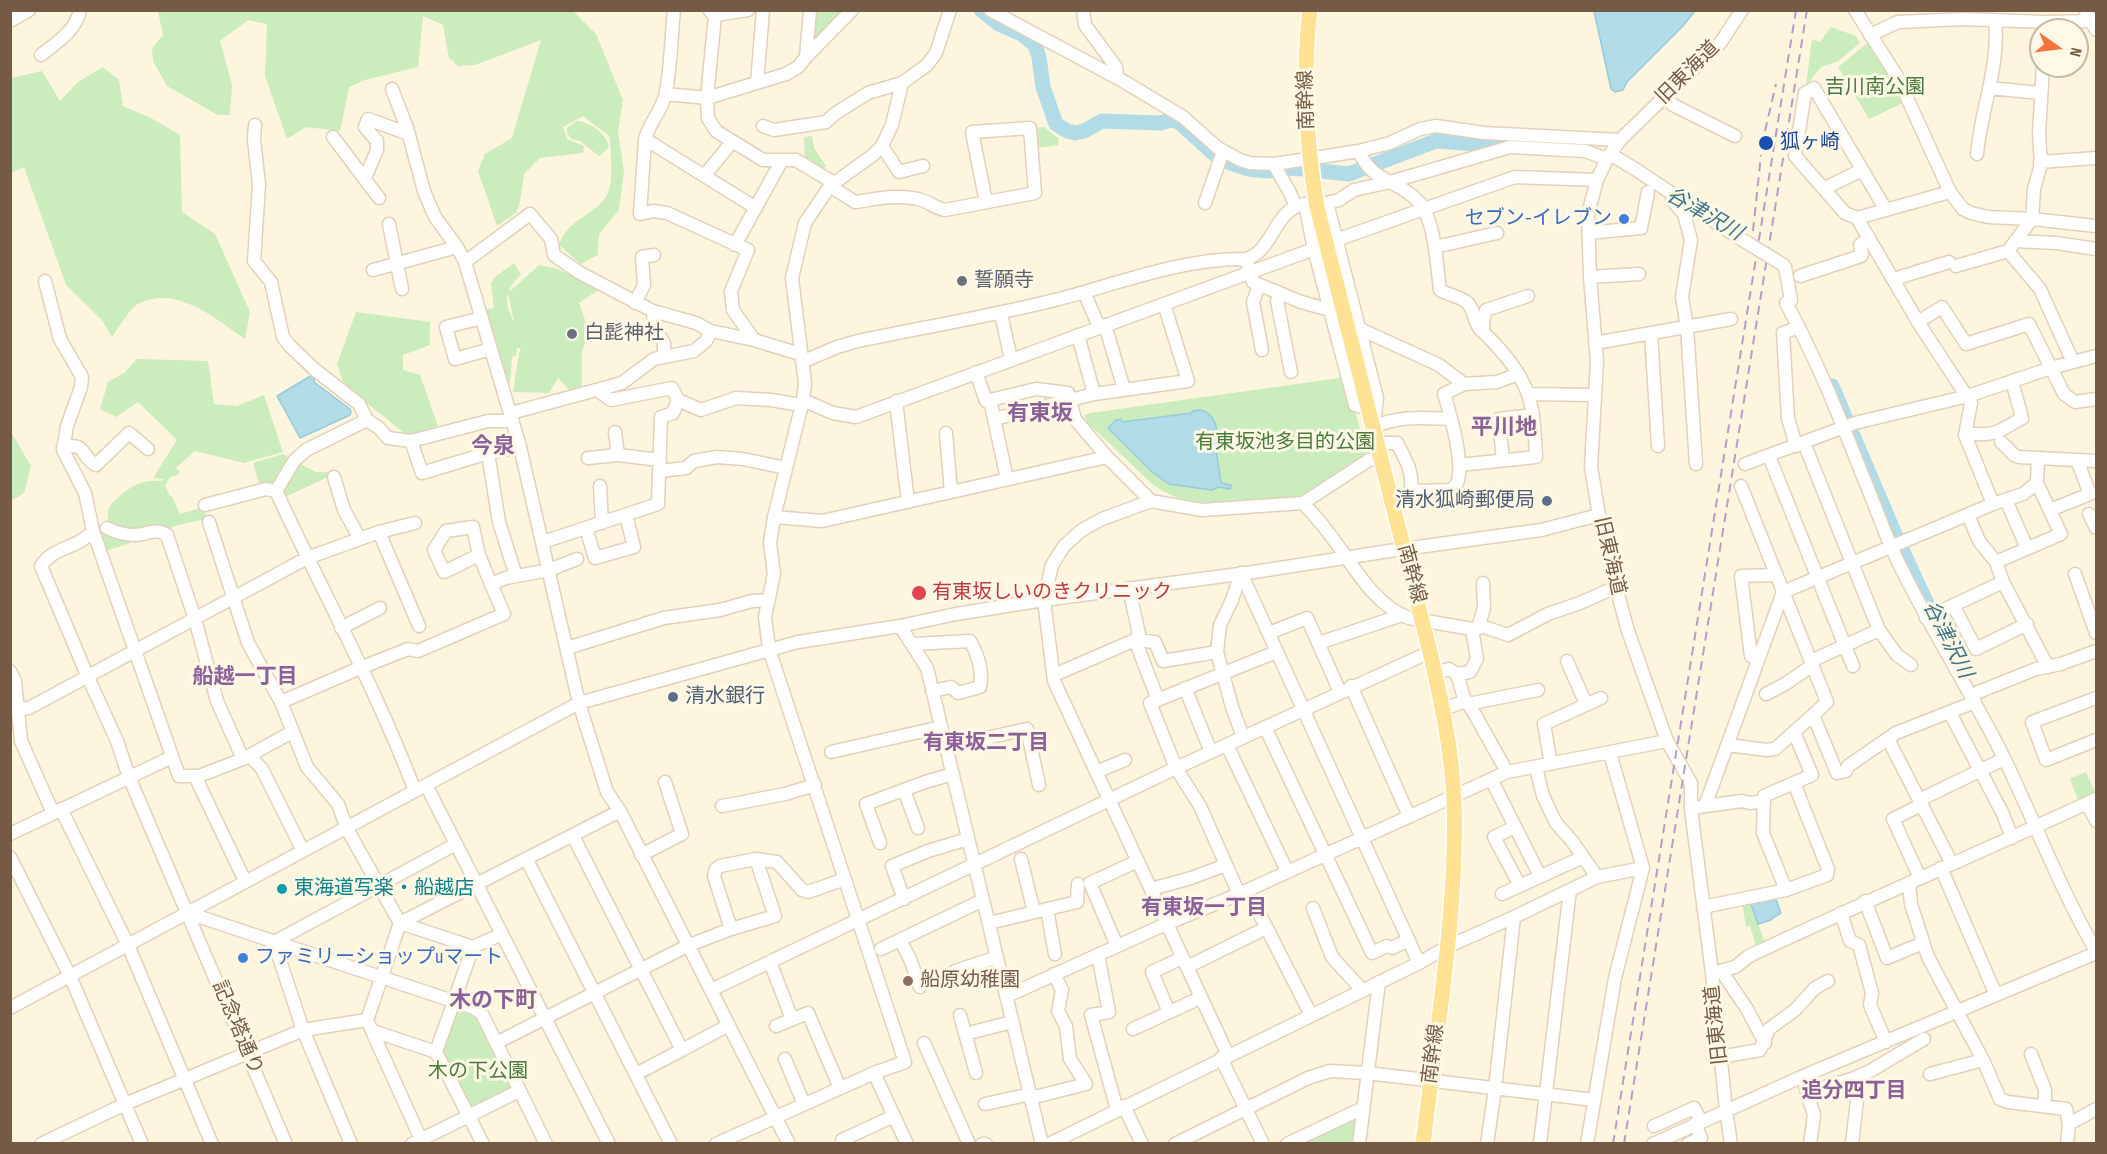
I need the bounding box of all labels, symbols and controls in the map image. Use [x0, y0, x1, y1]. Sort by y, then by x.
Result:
north arrow [2029, 18, 2089, 78]
street label: 旧東海道 [1651, 36, 1725, 110]
text: N [2065, 46, 2085, 58]
street label: 南幹線 [1294, 70, 1320, 130]
park label: 吉川南公園 [1825, 76, 1925, 100]
place label: 狐ヶ崎 [1780, 131, 1840, 155]
marker: 狐ヶ崎 [1757, 134, 1775, 152]
water label: 谷津沢川 [1661, 183, 1747, 247]
place label: セブン-イレブン [1465, 207, 1612, 231]
marker: セブン-イレブン [1617, 212, 1631, 226]
place label: 誓願寺 [974, 269, 1034, 293]
marker: 誓願寺 [955, 274, 969, 288]
place label: 白髭神社 [584, 322, 664, 346]
marker: 白髭神社 [565, 327, 579, 341]
district label: 有東坂 [1007, 401, 1073, 427]
district label: 平川地 [1471, 415, 1537, 441]
park label: 有東坂池多目的公園 [1195, 431, 1375, 455]
district label: 今泉 [471, 434, 515, 460]
place label: 清水狐崎郵便局 [1395, 489, 1535, 513]
marker: 清水狐崎郵便局 [1540, 494, 1554, 508]
street label: 旧東海道 [1588, 514, 1630, 598]
street label: 南幹線 [1392, 542, 1430, 606]
place label: 有東坂しいのきクリニック [932, 581, 1172, 605]
marker: 有東坂しいのきクリニック [910, 584, 928, 602]
water label: 谷津沢川 [1917, 597, 1977, 683]
district label: 船越一丁目 [193, 665, 297, 691]
place label: 清水銀行 [685, 685, 765, 709]
marker: 清水銀行 [666, 690, 680, 704]
district label: 有東坂二丁目 [923, 731, 1049, 757]
place label: 東海道写楽・船越店 [294, 877, 474, 901]
marker: 東海道写楽・船越店 [275, 882, 289, 896]
district label: 有東坂一丁目 [1141, 896, 1267, 922]
place label: ファミリーショップuマート [255, 946, 503, 970]
marker: ファミリーショップuマート [236, 951, 250, 965]
place label: 船原幼稚園 [920, 969, 1020, 993]
marker: 船原幼稚園 [901, 974, 915, 988]
street label: 記念塔通り [206, 977, 268, 1079]
street label: 旧東海道 [1701, 984, 1733, 1066]
district label: 木の下町 [449, 988, 537, 1014]
street label: 南幹線 [1418, 1023, 1450, 1085]
park label: 木の下公園 [428, 1060, 528, 1084]
district label: 追分四丁目 [1802, 1079, 1906, 1105]

